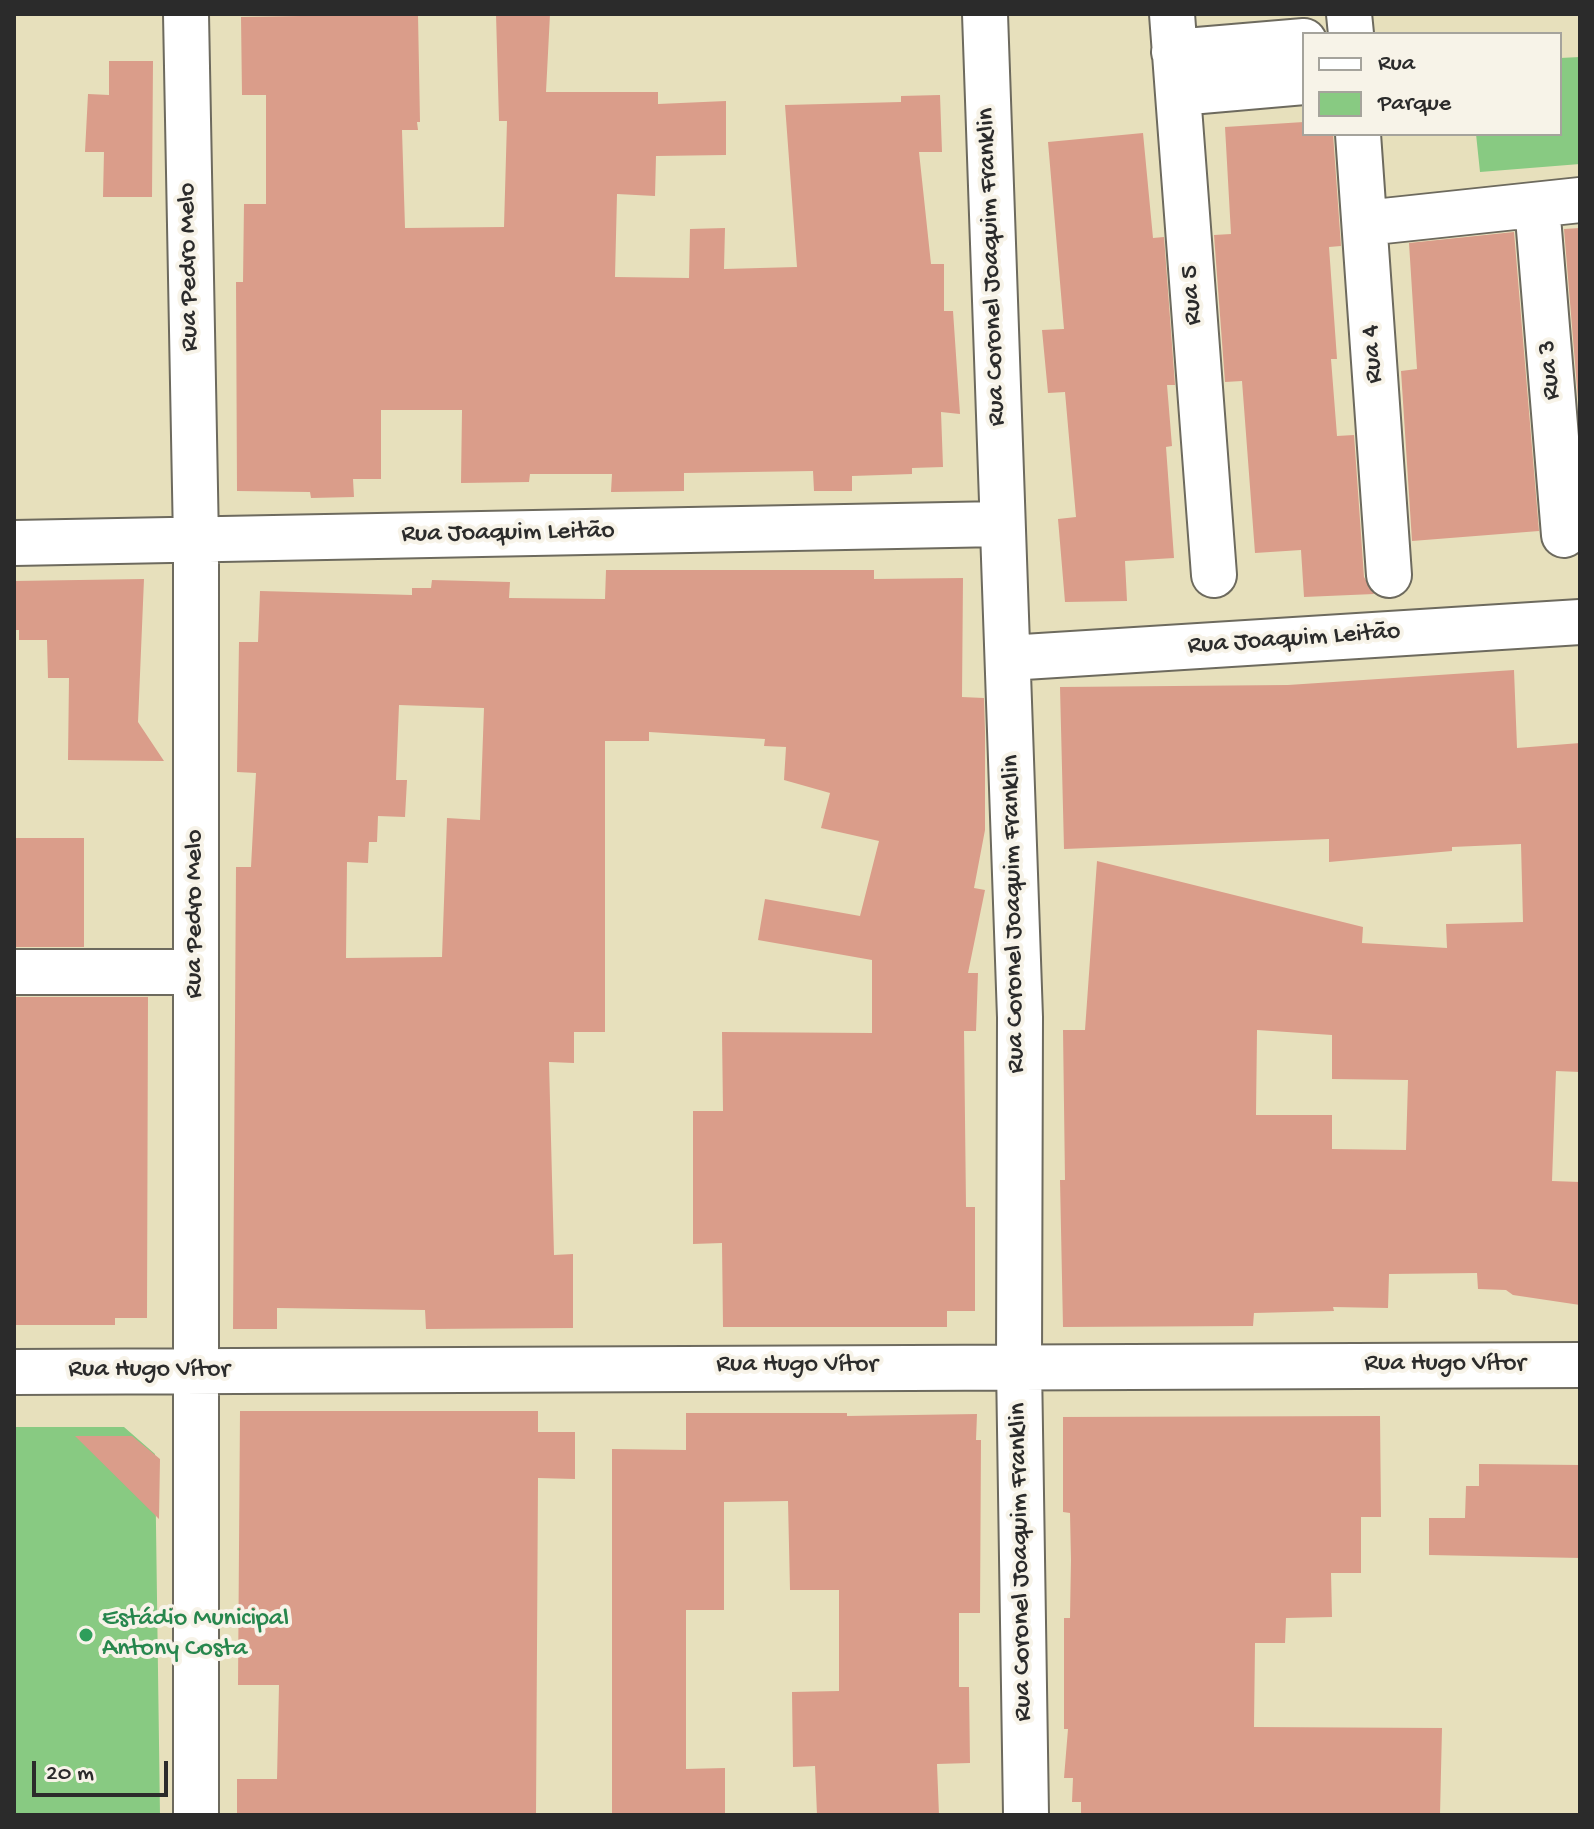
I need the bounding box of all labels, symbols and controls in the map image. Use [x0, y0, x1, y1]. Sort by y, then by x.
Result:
legend [1302, 32, 1562, 136]
text: Rua [1378, 50, 1415, 79]
text: Parque [1378, 90, 1451, 119]
street label: Rua Coronel Joaquim Franklin [972, 107, 1014, 427]
street label: Rua Pedro Melo [173, 182, 207, 352]
street label: Rua 5 [1175, 264, 1211, 326]
street label: Rua 4 [1356, 324, 1392, 384]
street label: Rua 3 [1533, 339, 1569, 401]
street label: Rua Joaquim Leitão [401, 517, 615, 551]
street label: Rua Joaquim Leitão [1187, 617, 1401, 663]
street label: Rua Coronel Joaquim Franklin [997, 754, 1033, 1074]
street label: Rua Pedro Melo [180, 830, 212, 998]
street label: Rua Hugo Vítor [1364, 1349, 1526, 1381]
street label: Rua Hugo Vítor [716, 1350, 878, 1382]
street label: Rua Hugo Vítor [68, 1355, 230, 1387]
street label: Rua Coronel Joaquim Franklin [1004, 1402, 1040, 1722]
place label: Estádio Municipal Antony Costa [102, 1604, 289, 1666]
marker: Estádio Municipal Antony Costa [77, 1626, 95, 1644]
scale bar [36, 1745, 172, 1795]
text: 20 m [46, 1760, 94, 1789]

